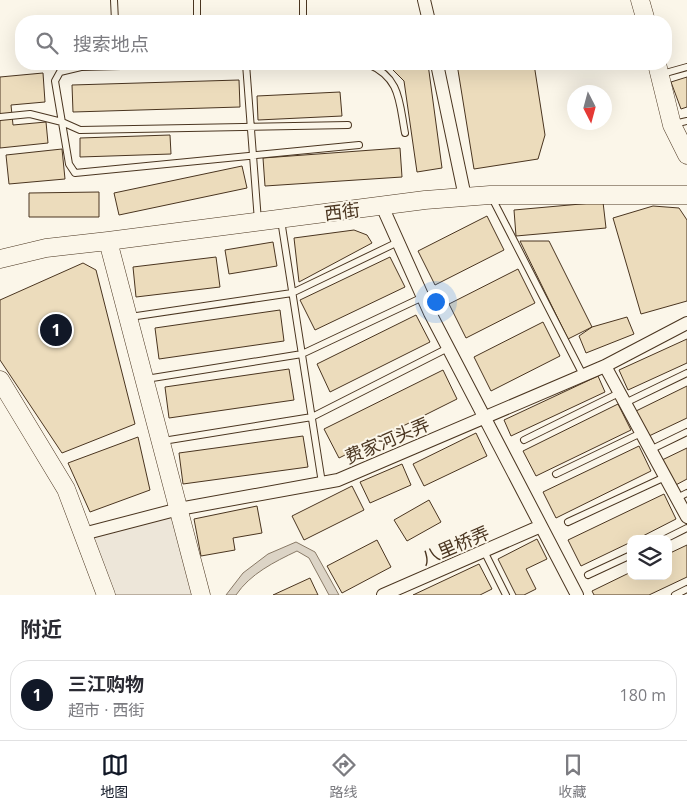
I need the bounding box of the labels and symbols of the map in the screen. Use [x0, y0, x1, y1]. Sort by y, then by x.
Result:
north arrow [567, 85, 612, 130]
street label: 西街 [323, 197, 361, 225]
your location [423, 289, 449, 315]
pin: 1 [40, 311, 72, 349]
street label: 费家河头弄 [341, 411, 433, 469]
street label: 八里桥弄 [417, 520, 493, 570]

